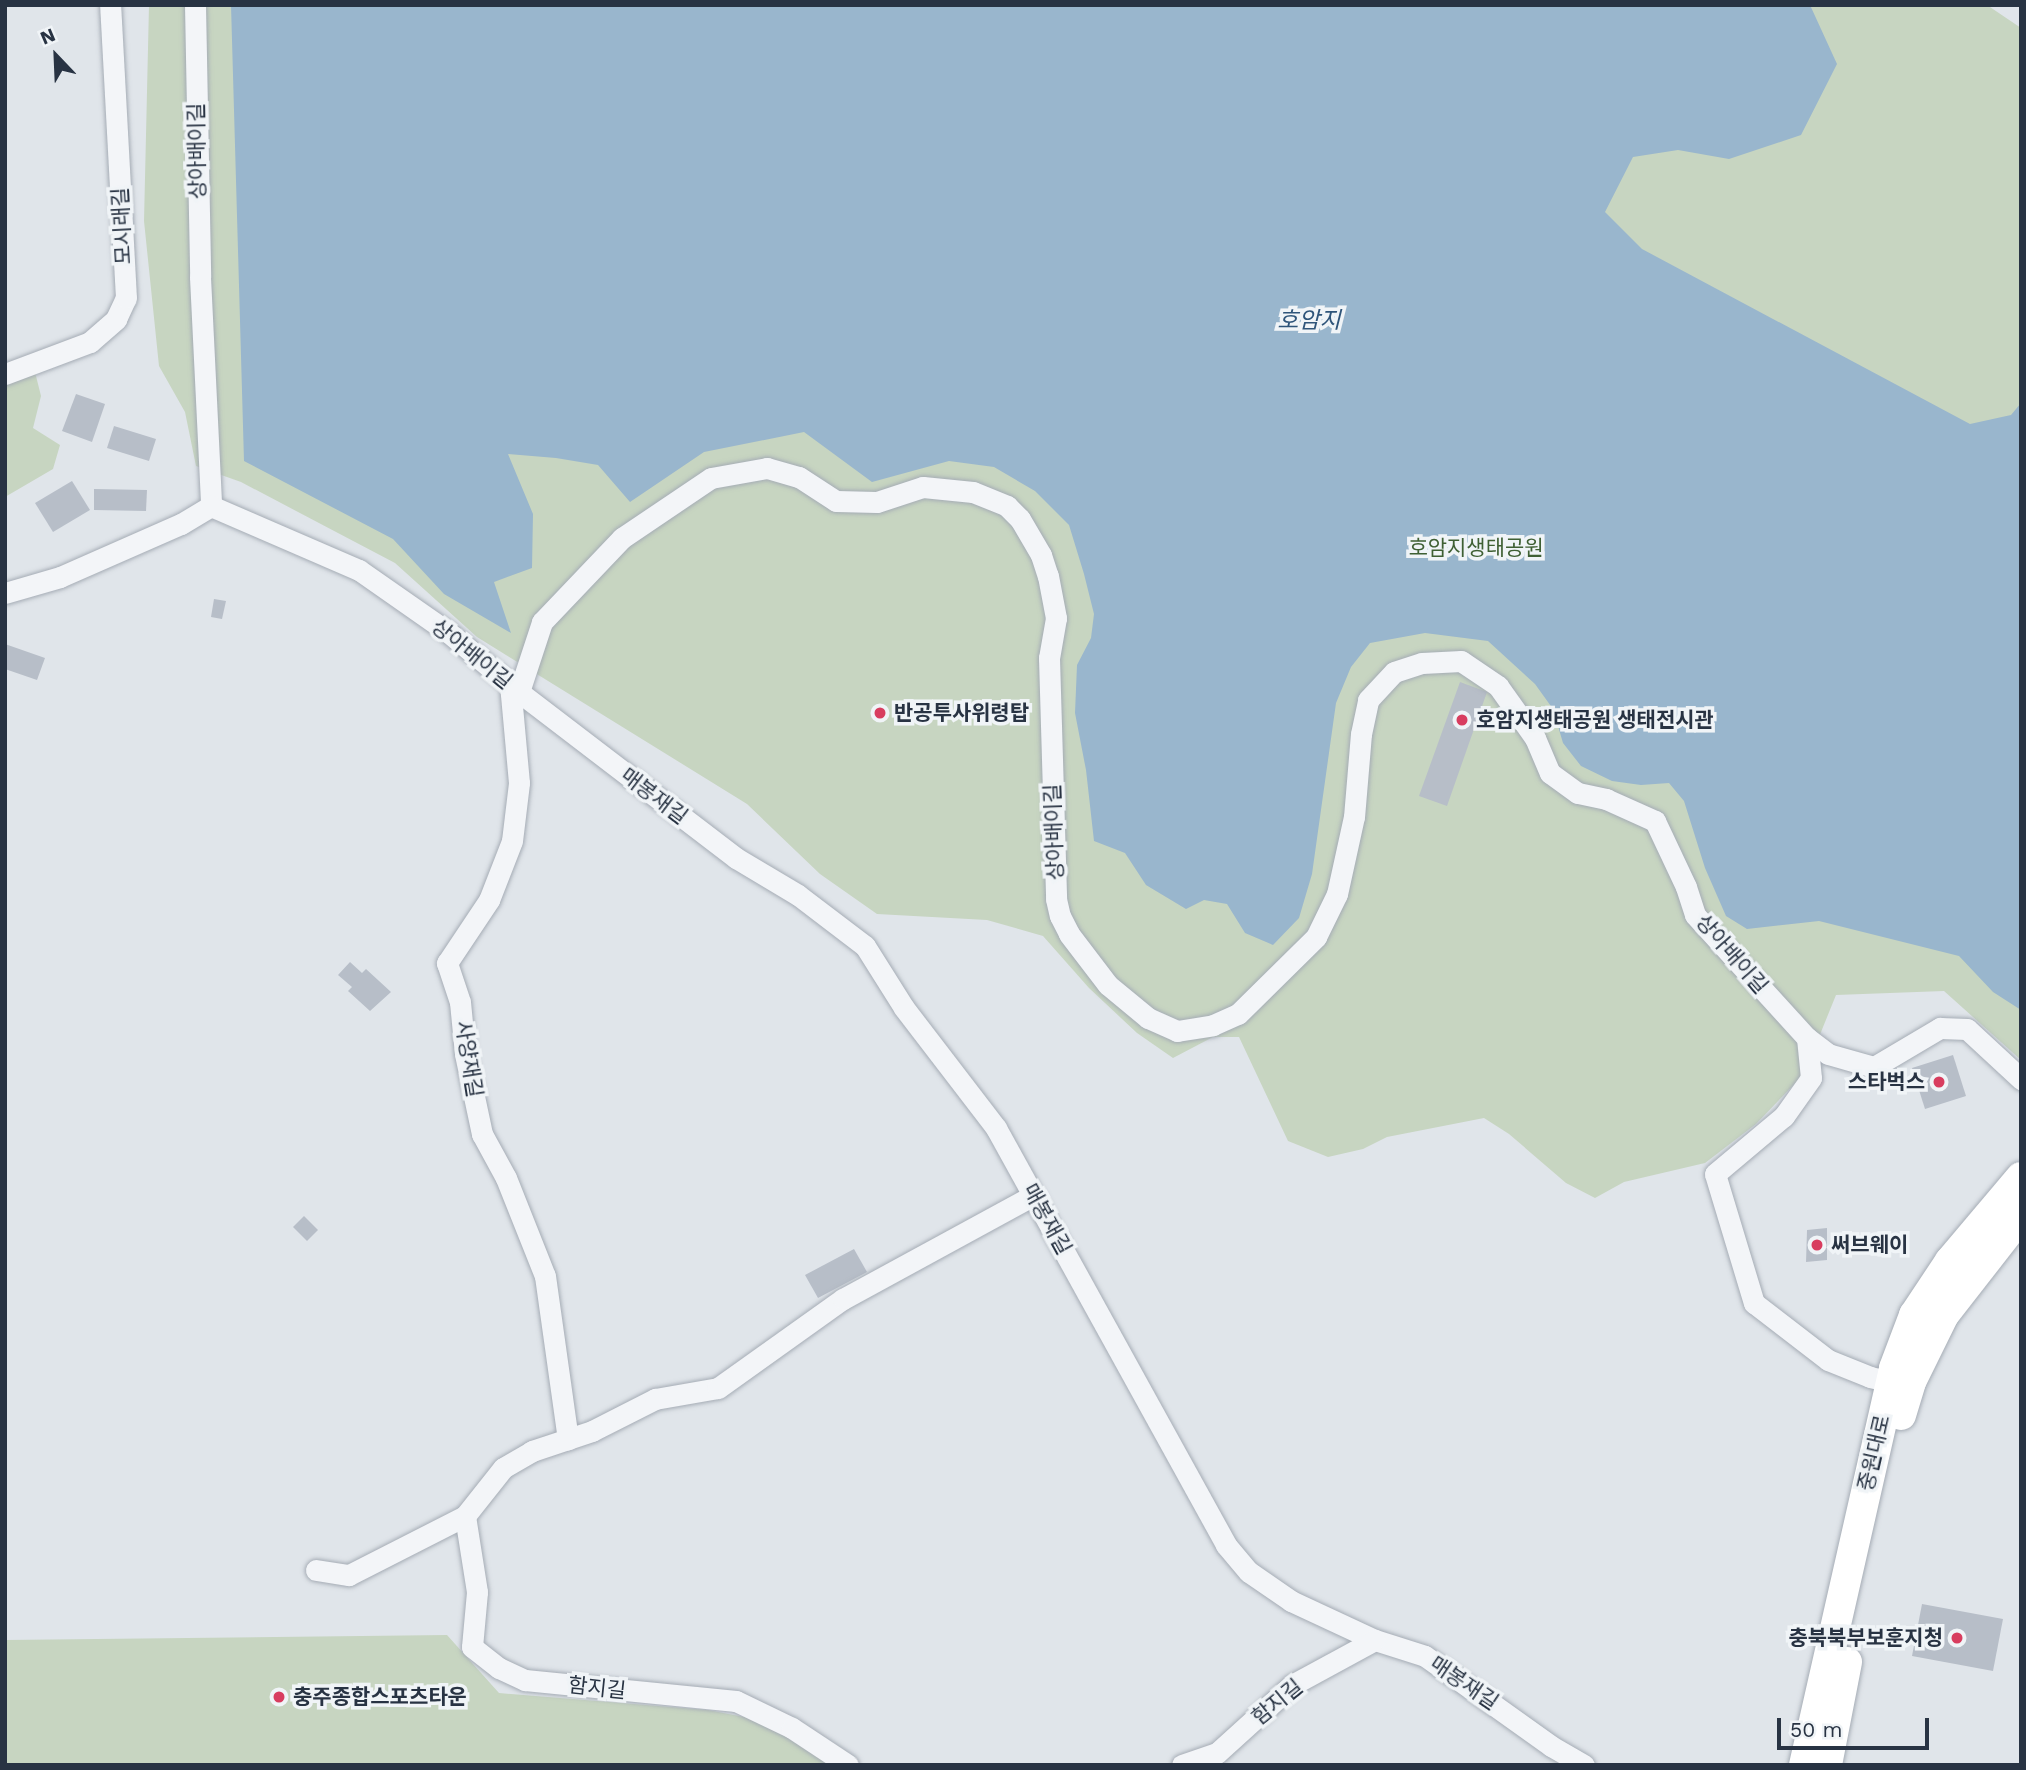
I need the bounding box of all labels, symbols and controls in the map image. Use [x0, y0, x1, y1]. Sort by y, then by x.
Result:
north arrow [21, 21, 91, 91]
text: N [37, 23, 59, 50]
street label: 상아배이길 [184, 102, 210, 200]
street label: 모시래길 [107, 187, 137, 265]
water label: 호암지 [1277, 307, 1341, 335]
park label: 호암지생태공원 [1408, 535, 1544, 561]
street label: 상아배이길 [427, 614, 517, 694]
place label: 반공투사위령탑 [894, 700, 1029, 726]
marker: 반공투사위령탑 [872, 705, 888, 721]
place label: 호암지생태공원 생태전시관 [1476, 707, 1714, 733]
marker: 호암지생태공원 생태전시관 [1454, 712, 1470, 728]
street label: 매봉재길 [616, 763, 692, 829]
street label: 상아배이길 [1040, 783, 1068, 881]
street label: 상아배이길 [1691, 909, 1773, 999]
street label: 사양재길 [451, 1019, 487, 1099]
place label: 스타벅스 [1848, 1069, 1925, 1095]
marker: 스타벅스 [1931, 1074, 1947, 1090]
street label: 매봉재길 [1017, 1179, 1077, 1259]
place label: 써브웨이 [1831, 1232, 1908, 1258]
marker: 써브웨이 [1809, 1237, 1825, 1253]
street label: 중원대로 [1853, 1413, 1895, 1493]
place label: 충북북부보훈지청 [1788, 1625, 1943, 1651]
marker: 충북북부보훈지청 [1949, 1630, 1965, 1646]
street label: 매봉재길 [1425, 1651, 1503, 1715]
street label: 함지길 [567, 1672, 627, 1704]
street label: 함지길 [1247, 1674, 1307, 1730]
place label: 충주종합스포츠타운 [293, 1684, 467, 1710]
marker: 충주종합스포츠타운 [271, 1689, 287, 1705]
scale bar [1781, 1704, 1933, 1748]
text: 50 m [1790, 1717, 1842, 1742]

